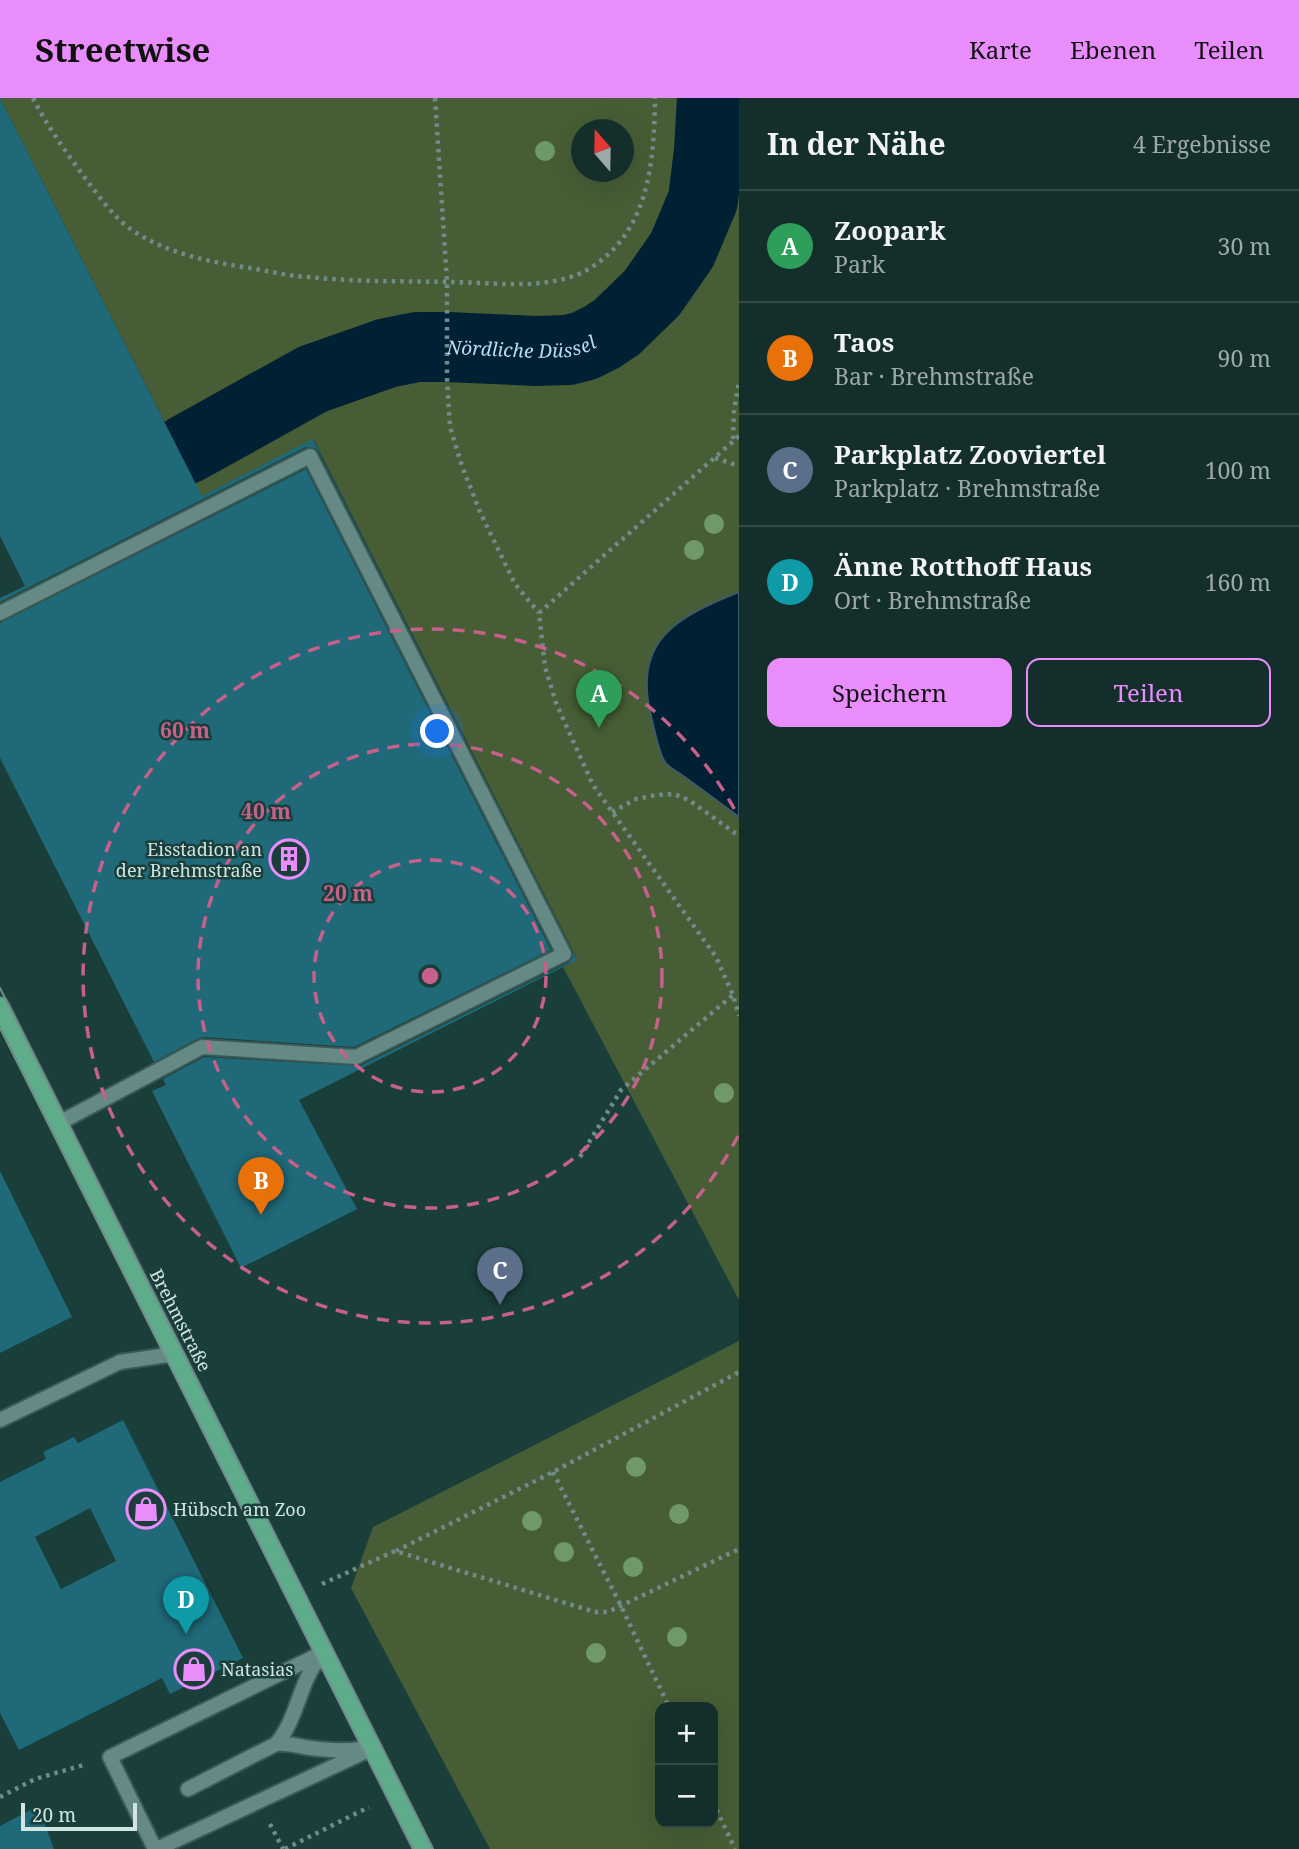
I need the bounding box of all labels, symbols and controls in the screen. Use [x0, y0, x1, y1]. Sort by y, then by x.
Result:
text: Streetwise [35, 27, 210, 72]
text: Karte [969, 33, 1032, 66]
text: Ebenen [1070, 33, 1156, 66]
text: Teilen [1194, 33, 1264, 66]
north arrow [571, 119, 634, 182]
text: In der Nähe [767, 123, 946, 164]
text: 4 Ergebnisse [1133, 128, 1271, 160]
text: Zoopark [834, 212, 946, 248]
text: A [781, 230, 799, 262]
text: 30 m [1218, 230, 1271, 262]
text: Park [834, 248, 885, 280]
text: Taos [834, 324, 894, 360]
water label: Nördliche Düssel [445, 329, 601, 364]
text: B [782, 342, 798, 374]
text: 90 m [1218, 342, 1271, 374]
text: Bar · Brehmstraße [834, 360, 1034, 392]
text: Parkplatz Zooviertel [834, 436, 1106, 472]
text: C [782, 454, 798, 486]
text: 100 m [1205, 454, 1271, 486]
text: Parkplatz · Brehmstraße [834, 472, 1100, 504]
text: Änne Rotthoff Haus [834, 548, 1092, 584]
text: D [781, 566, 799, 598]
text: 160 m [1205, 566, 1271, 598]
text: Ort · Brehmstraße [834, 584, 1031, 616]
button: Speichern [767, 658, 1012, 727]
button: Teilen [1026, 658, 1271, 727]
pin: A [576, 670, 622, 728]
your location [420, 714, 454, 748]
text: 60 m [160, 716, 210, 744]
text: 40 m [241, 797, 291, 825]
place label: Eisstadion an der Brehmstraße [116, 837, 262, 882]
building icon: Eisstadion an der Brehmstraße [268, 838, 310, 880]
text: 20 m [323, 879, 373, 907]
centre of rings [418, 964, 442, 988]
pin: B [238, 1157, 284, 1215]
pin: C [477, 1247, 523, 1305]
street label: Brehmstraße [145, 1265, 217, 1375]
shop icon: Hübsch am Zoo [125, 1488, 167, 1530]
place label: Hübsch am Zoo [173, 1497, 306, 1521]
pin: D [163, 1576, 209, 1634]
shop icon: Natasias [173, 1648, 215, 1690]
place label: Natasias [221, 1657, 293, 1681]
map controls [655, 1702, 718, 1828]
button: + [655, 1702, 718, 1765]
button: − [655, 1765, 718, 1828]
scale bar [21, 1800, 136, 1832]
text: 20 m [32, 1802, 76, 1828]

